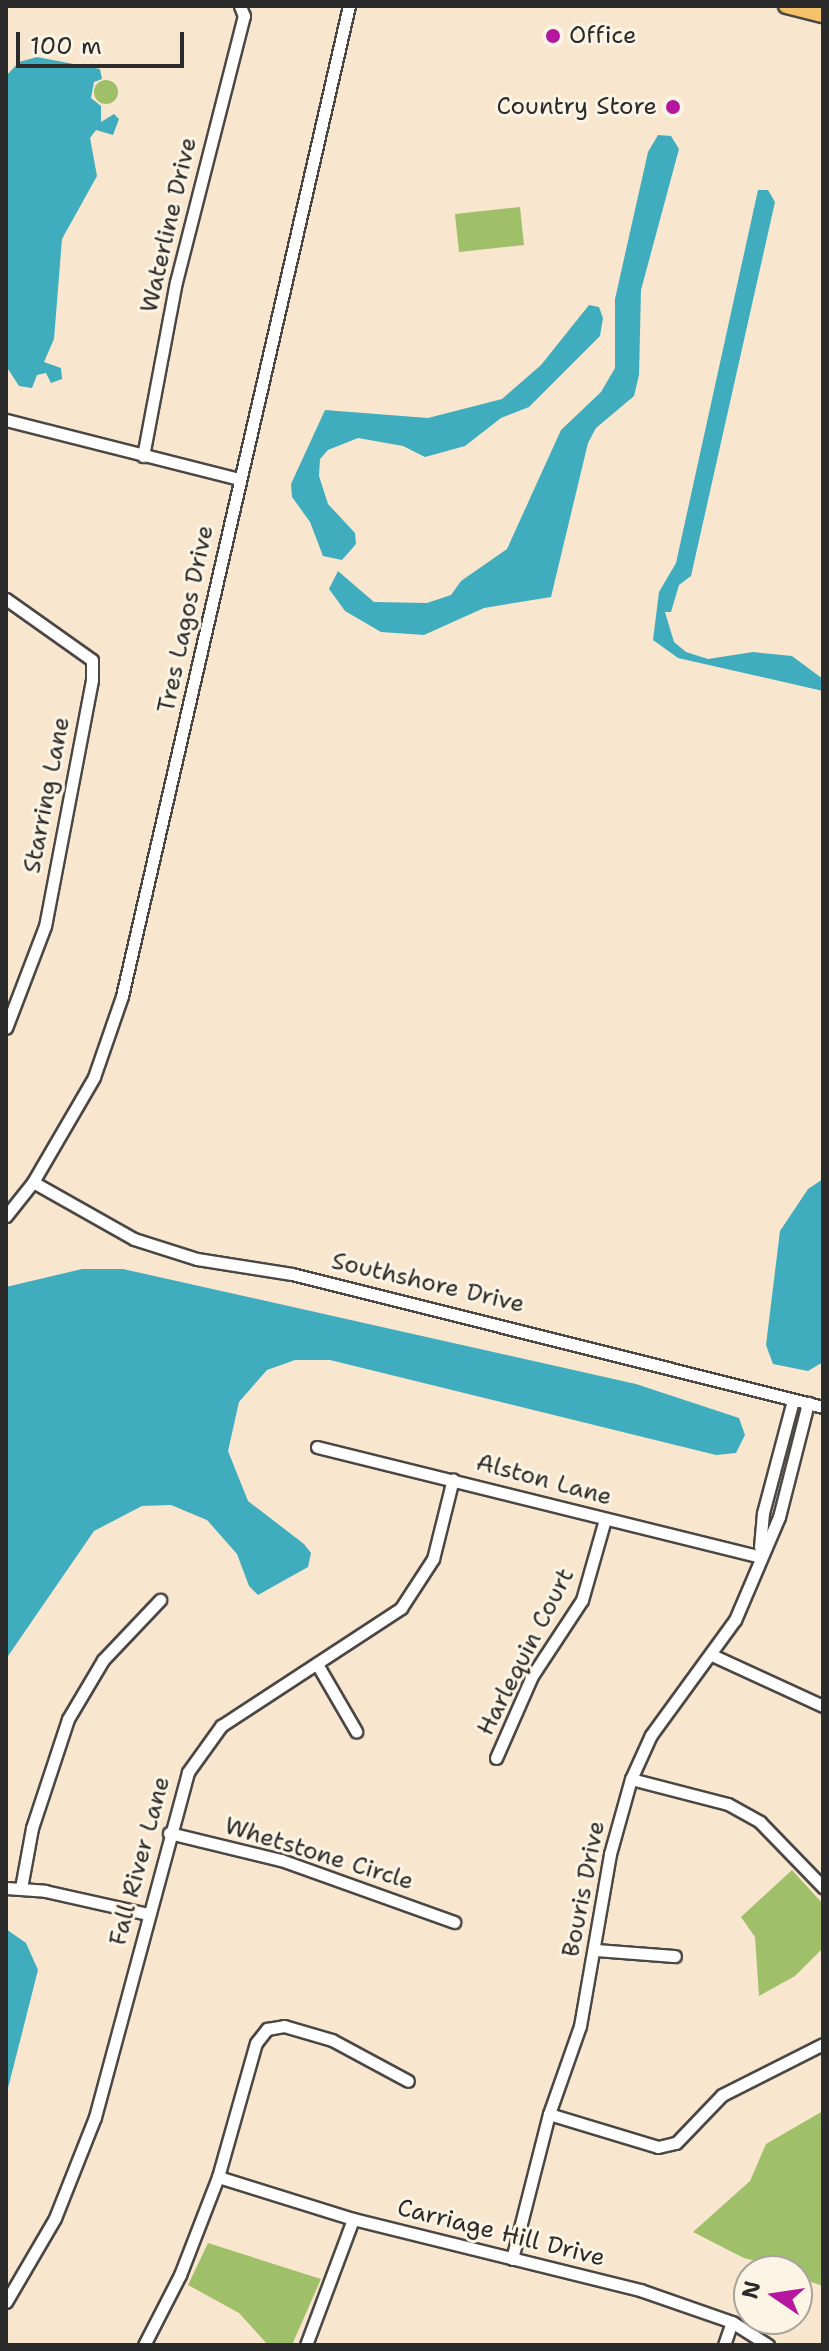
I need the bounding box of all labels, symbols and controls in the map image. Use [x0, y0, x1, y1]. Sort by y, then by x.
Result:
scale bar [20, 16, 188, 66]
place label: Office [569, 22, 637, 50]
marker: Office [544, 27, 562, 45]
text: 100 m [30, 30, 102, 62]
place label: Country Store [496, 93, 657, 121]
marker: Country Store [664, 98, 682, 116]
street label: Waterline Drive [135, 135, 203, 315]
street label: Tres Lagos Drive [152, 522, 220, 716]
street label: Starring Lane [18, 714, 76, 876]
street label: Southshore Drive [329, 1247, 527, 1319]
street label: Alston Lane [473, 1448, 615, 1512]
street label: Harlequin Court [471, 1564, 581, 1740]
street label: Fall River Lane [104, 1773, 176, 1949]
street label: Whetstone Circle [221, 1812, 417, 1896]
street label: Bouris Drive [557, 1818, 611, 1960]
street label: Carriage Hill Drive [394, 2193, 608, 2273]
north arrow [733, 2255, 813, 2335]
text: N [735, 2278, 767, 2302]

